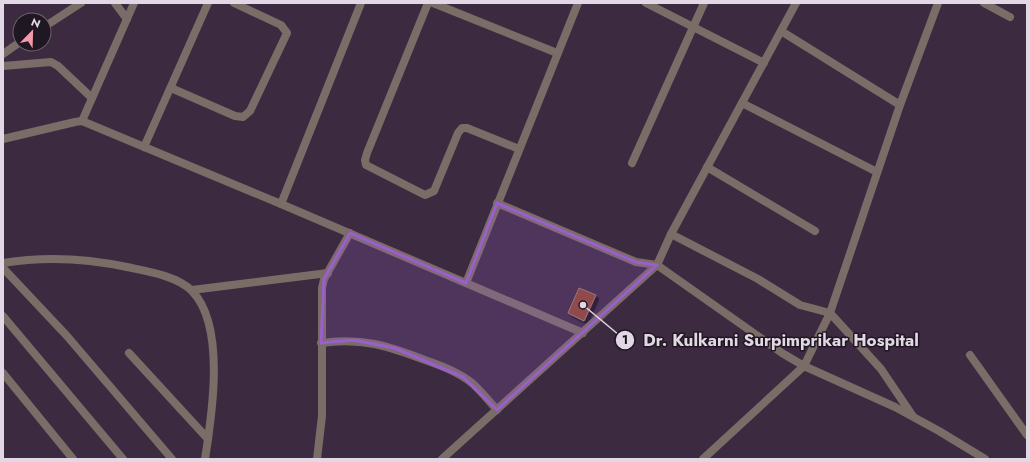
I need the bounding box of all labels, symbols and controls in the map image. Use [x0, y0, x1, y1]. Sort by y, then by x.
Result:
north arrow [12, 12, 52, 52]
text: N [29, 14, 43, 32]
callout: Dr. Kulkarni Surpimprikar Hospital [615, 326, 927, 355]
text: Dr. Kulkarni Surpimprikar Hospital [643, 328, 919, 352]
text: 1 [622, 331, 628, 349]

